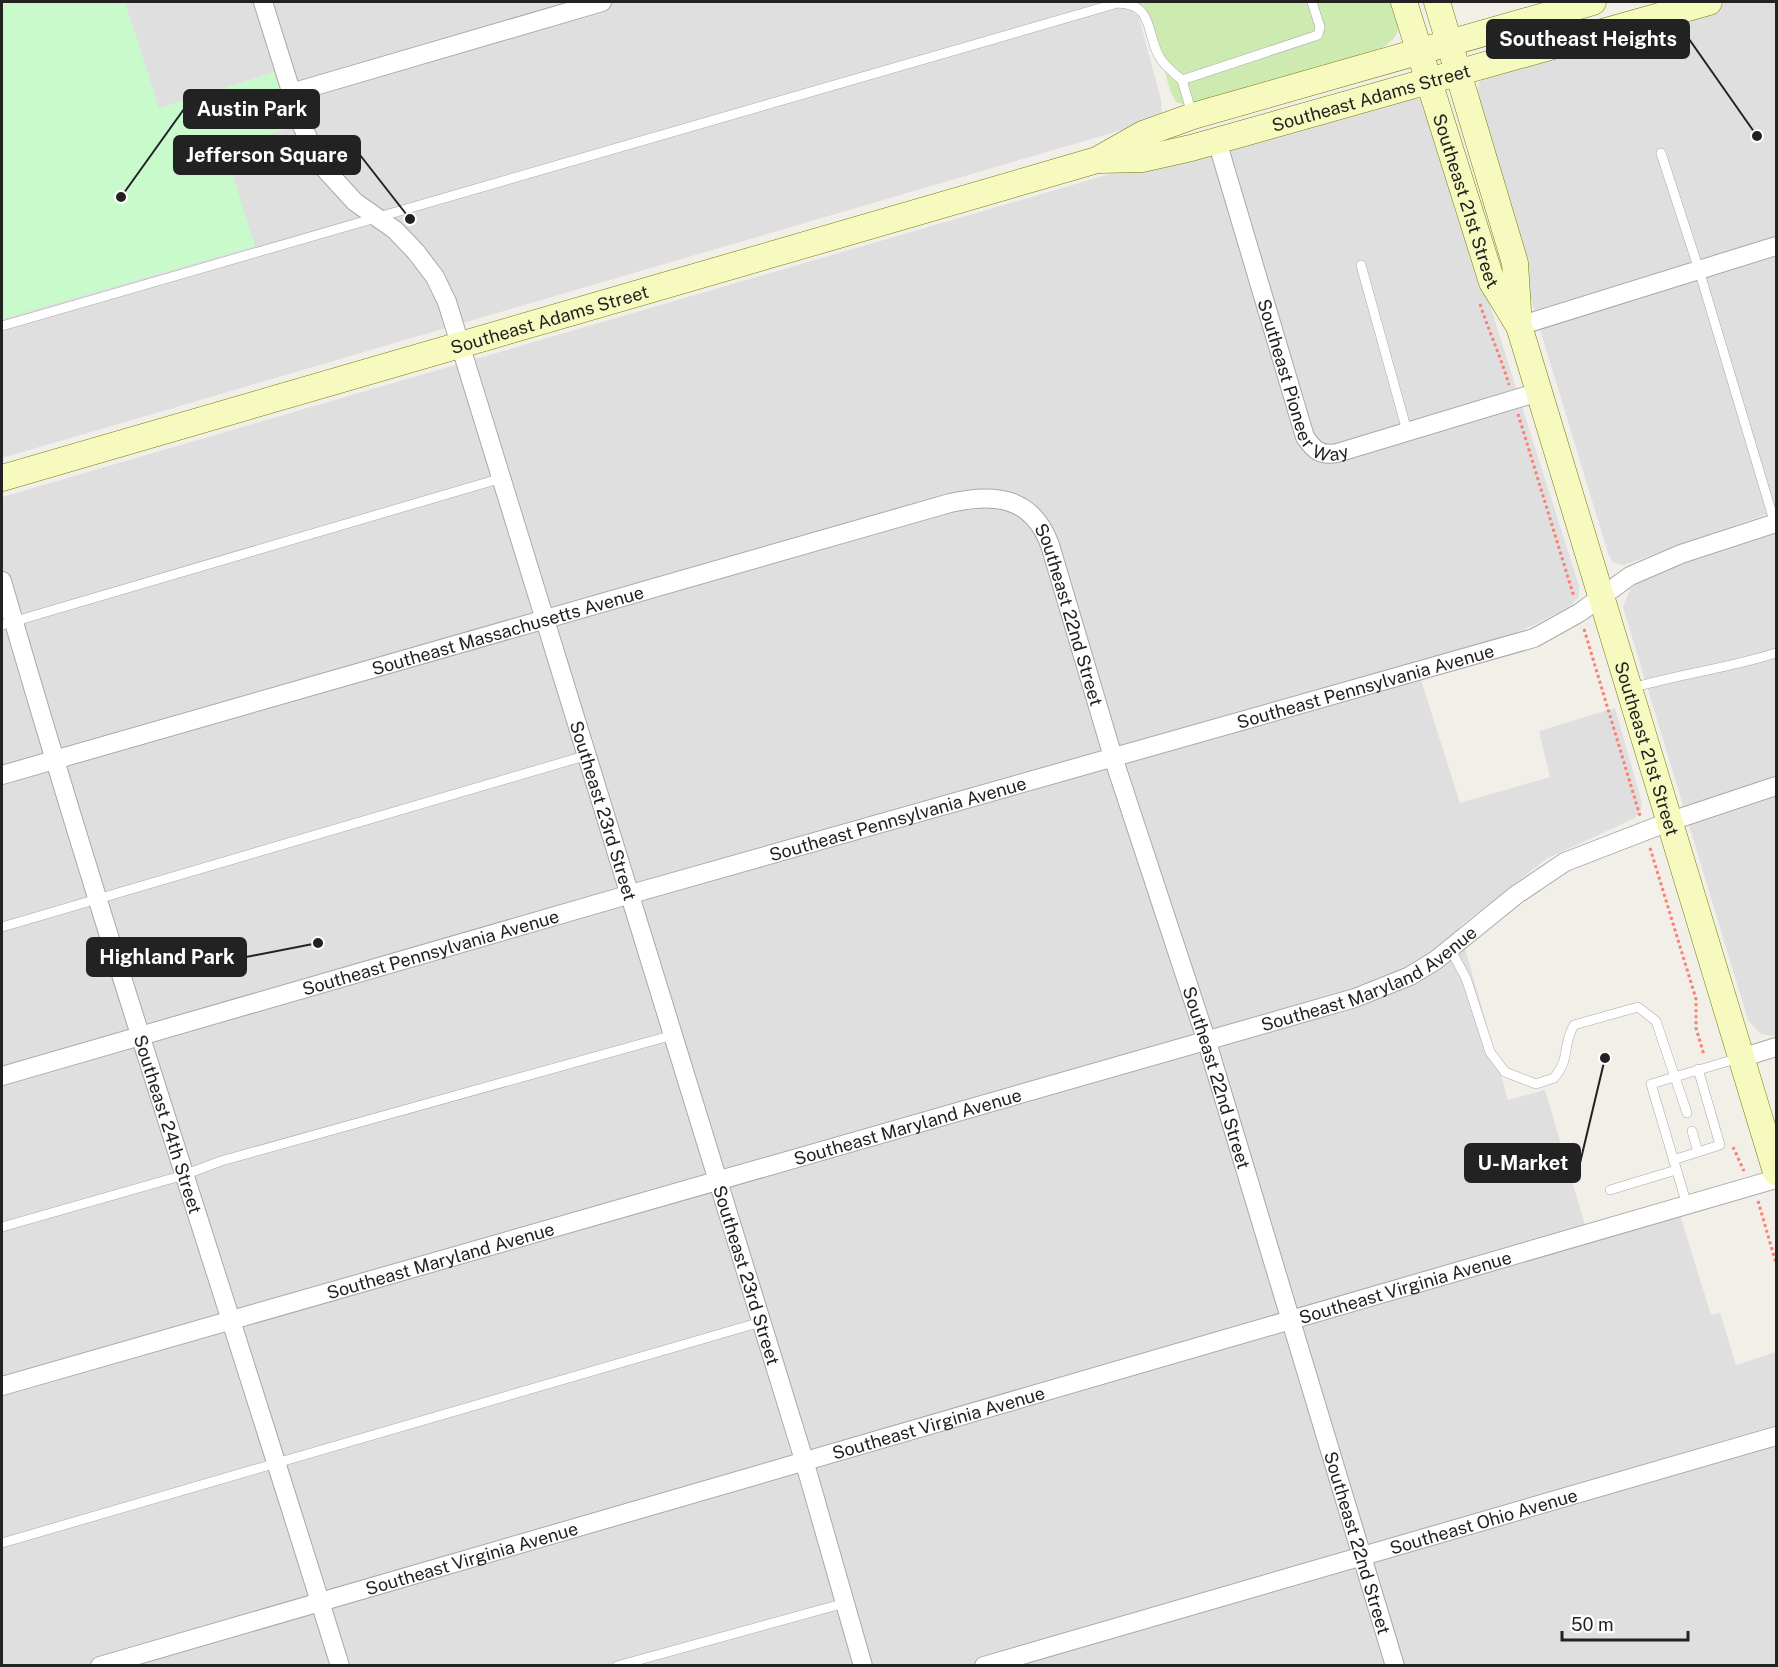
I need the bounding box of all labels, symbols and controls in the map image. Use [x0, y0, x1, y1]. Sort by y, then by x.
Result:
callout: Southeast Heights [1487, 20, 1689, 58]
text: Southeast Heights [1499, 27, 1677, 51]
street label: Southeast Adams Street [1269, 59, 1472, 135]
callout: Austin Park [184, 90, 319, 128]
text: Austin Park [197, 97, 308, 121]
street label: Southeast 21st Street [1429, 111, 1504, 292]
callout: Jefferson Square [174, 136, 360, 174]
text: Jefferson Square [186, 143, 348, 167]
street label: Southeast Adams Street [448, 280, 651, 358]
street label: Southeast Pioneer Way [1254, 296, 1351, 465]
street label: Southeast 22nd Street [1031, 519, 1108, 708]
street label: Southeast Massachusetts Avenue [369, 581, 646, 679]
street label: Southeast Pennsylvania Avenue [1234, 639, 1496, 732]
street label: Southeast 21st Street [1611, 659, 1684, 838]
street label: Southeast 23rd Street [566, 718, 641, 903]
street label: Southeast Pennsylvania Avenue [767, 772, 1029, 865]
street label: Southeast Pennsylvania Avenue [300, 905, 561, 999]
street label: Southeast Maryland Avenue [1258, 921, 1480, 1035]
callout: Highland Park [87, 938, 246, 976]
text: Highland Park [99, 945, 235, 969]
street label: Southeast 22nd Street [1179, 984, 1255, 1171]
street label: Southeast 24th Street [130, 1032, 207, 1216]
street label: Southeast Maryland Avenue [791, 1084, 1024, 1169]
callout: U-Market [1465, 1144, 1580, 1182]
text: U-Market [1478, 1151, 1568, 1175]
street label: Southeast 23rd Street [709, 1182, 785, 1367]
street label: Southeast Maryland Avenue [324, 1218, 557, 1303]
street label: Southeast Virginia Avenue [1296, 1246, 1514, 1328]
street label: Southeast Virginia Avenue [830, 1382, 1047, 1463]
street label: Southeast 22nd Street [1320, 1449, 1395, 1637]
street label: Southeast Ohio Avenue [1387, 1484, 1580, 1558]
street label: Southeast Virginia Avenue [363, 1517, 580, 1599]
scale bar [1562, 1604, 1688, 1642]
text: 50 m [1571, 1614, 1614, 1635]

